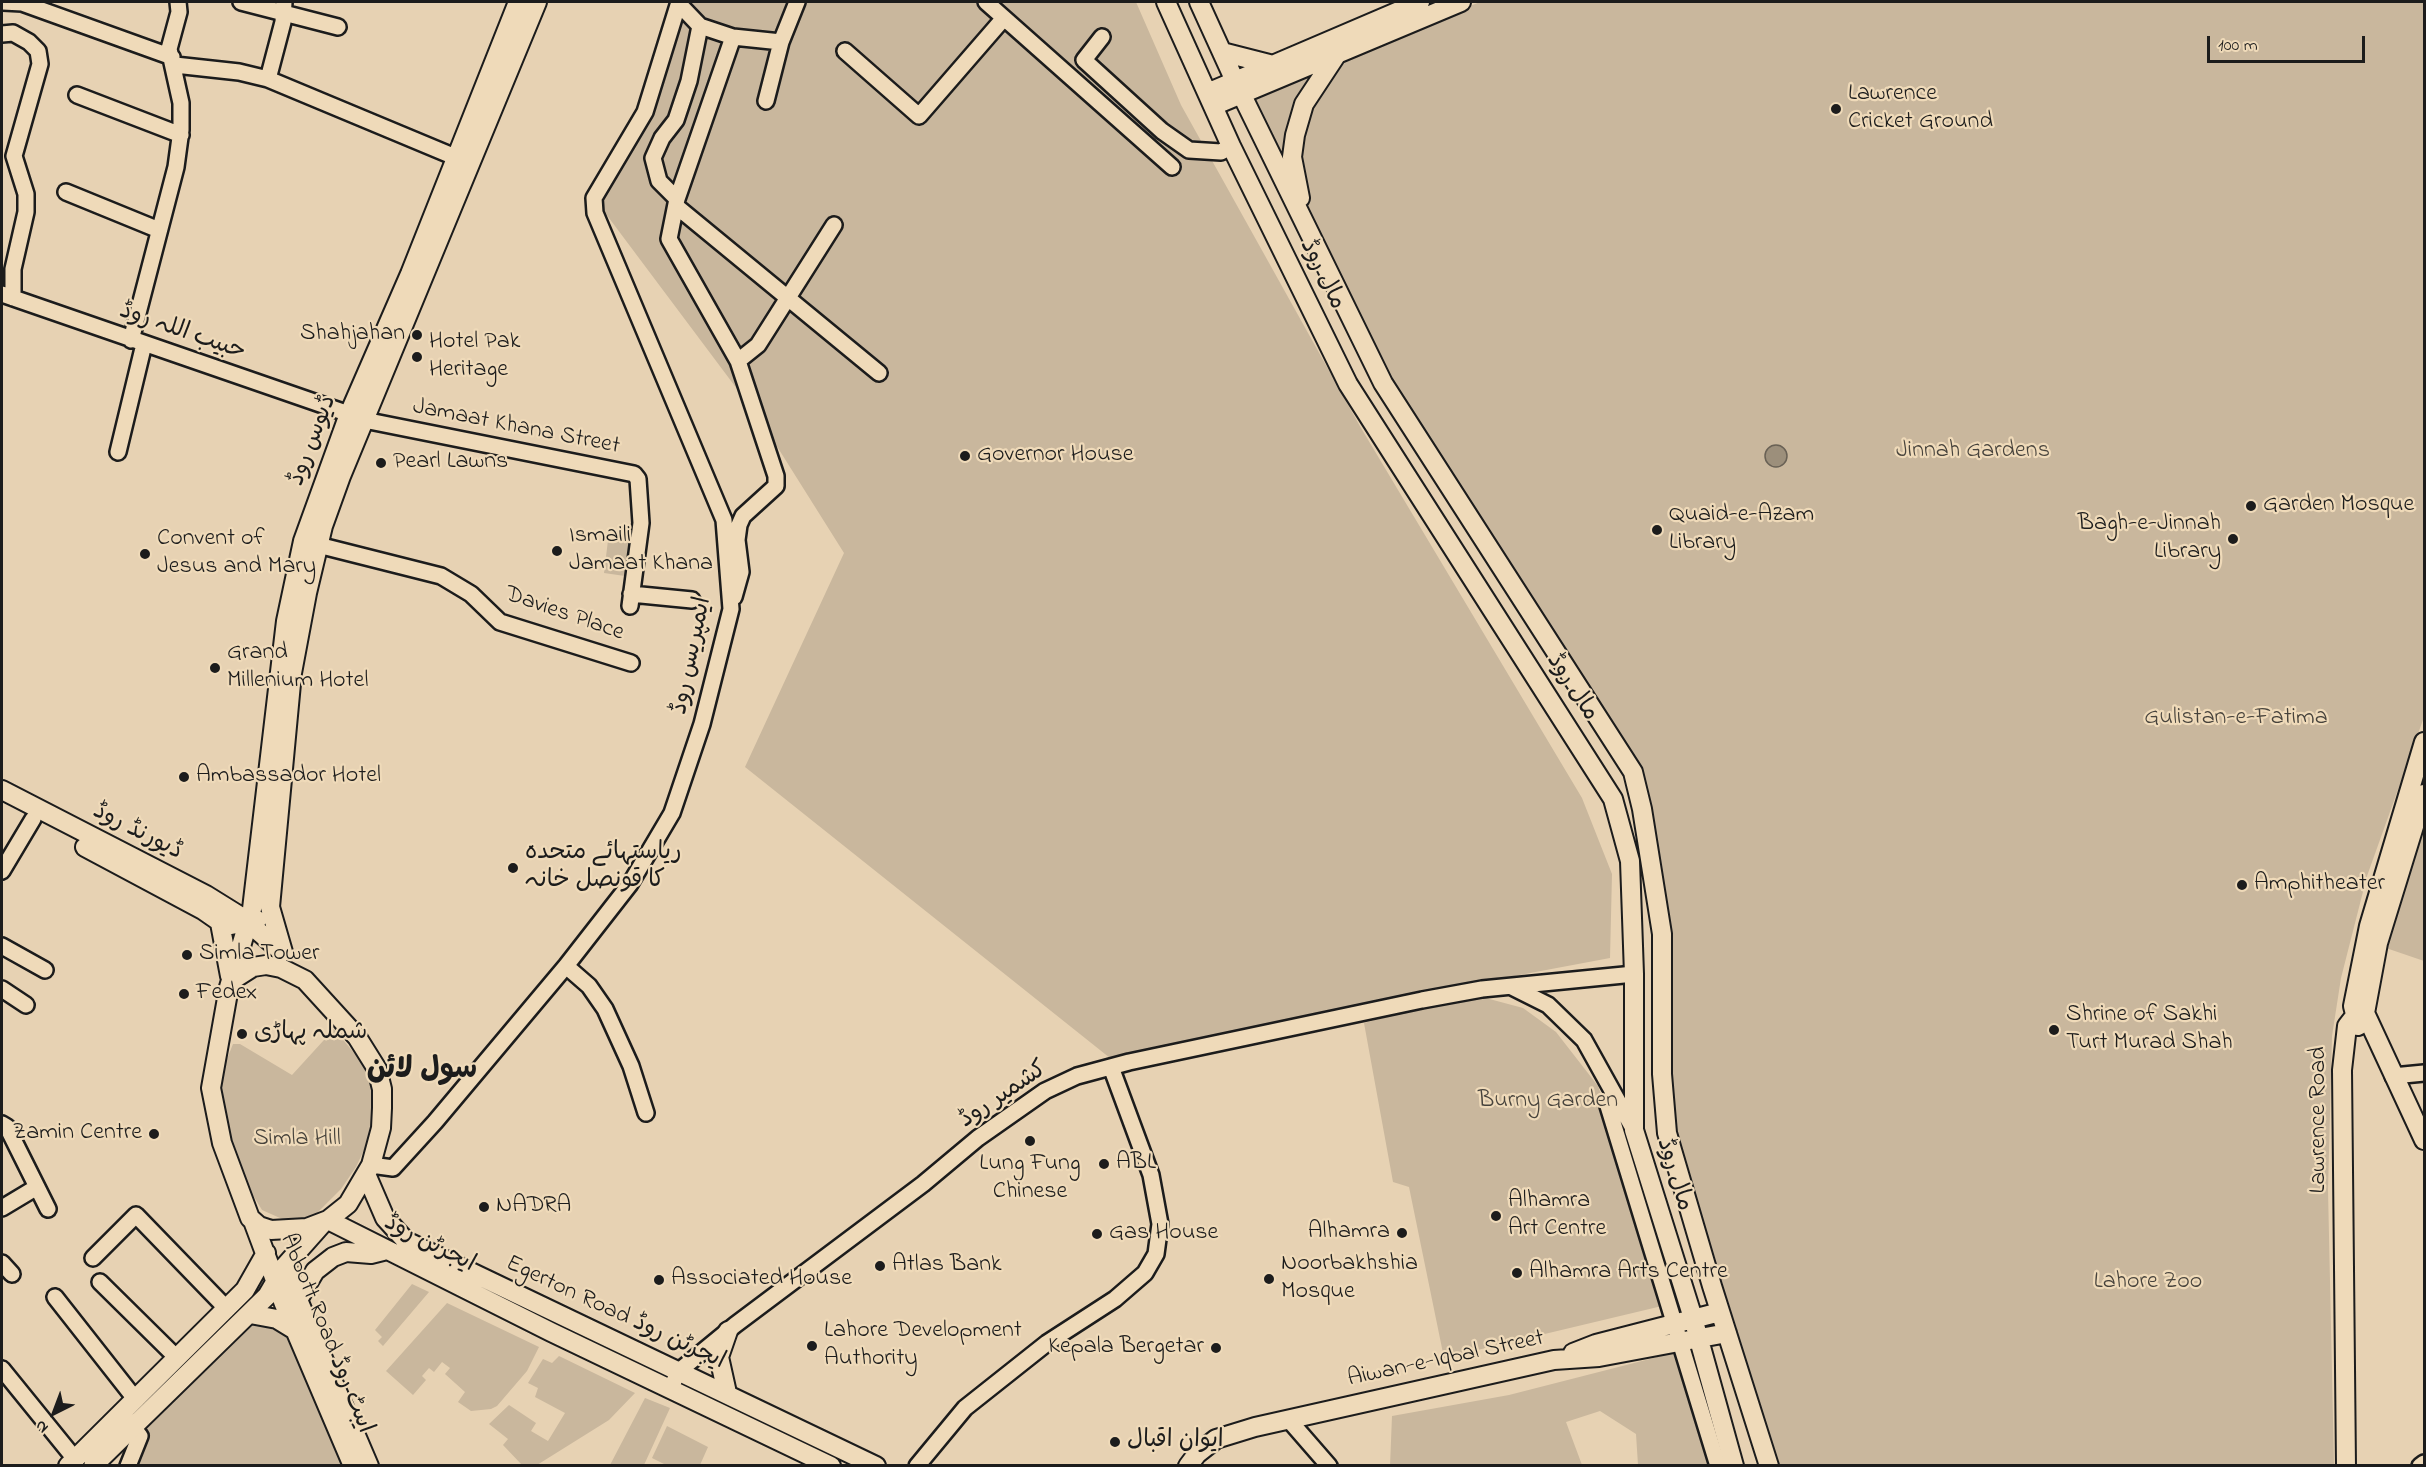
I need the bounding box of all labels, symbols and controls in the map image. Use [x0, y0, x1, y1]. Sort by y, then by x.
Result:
scale bar [2210, 24, 2368, 62]
text: 100 m [2218, 33, 2258, 59]
place label: Lawrence Cricket Ground [1848, 81, 1993, 137]
marker: Lawrence Cricket Ground [1829, 102, 1843, 116]
street label: مال روڈ [1292, 235, 1350, 315]
street label: حبیب اللہ روڈ [115, 298, 249, 368]
place label: Shahjahan [300, 321, 405, 349]
marker: Shahjahan [410, 328, 424, 342]
place label: Hotel Pak Heritage [429, 329, 520, 385]
marker: Hotel Pak Heritage [410, 350, 424, 364]
street label: ڈیوس روڈ [284, 392, 344, 490]
street label: Jamaat Khana Street [410, 394, 622, 462]
park label: Jinnah Gardens [1896, 438, 2050, 466]
place label: Governor House [977, 442, 1134, 470]
place label: Pearl Lawns [393, 449, 508, 477]
marker: Governor House [958, 449, 972, 463]
marker: Pearl Lawns [374, 456, 388, 470]
place label: Garden Mosque [2263, 492, 2414, 520]
marker: Garden Mosque [2244, 499, 2258, 513]
place label: Quaid-e-Azam Library [1669, 502, 1814, 558]
place label: Bagh-e-Jinnah Library [2078, 511, 2221, 567]
place label: Ismaili Jamaat Khana [569, 523, 713, 579]
marker: Quaid-e-Azam Library [1650, 523, 1664, 537]
place label: Convent of Jesus and Mary [157, 526, 316, 582]
marker: Bagh-e-Jinnah Library [2226, 532, 2240, 546]
marker: Ismaili Jamaat Khana [550, 544, 564, 558]
marker: Convent of Jesus and Mary [138, 547, 152, 561]
street label: Davies Place [501, 581, 627, 649]
street label: ایمپریس روڈ [667, 595, 719, 717]
place label: Grand Millenium Hotel [227, 640, 368, 696]
street label: مال روڈ [1539, 649, 1603, 727]
marker: Grand Millenium Hotel [208, 661, 222, 675]
park label: Gulistan-e-Fatima [2144, 705, 2328, 733]
place label: Ambassador Hotel [196, 763, 381, 791]
marker: Ambassador Hotel [177, 770, 191, 784]
street label: ڈیورنڈ روڈ [87, 798, 187, 868]
place label: ریاستہائے متحدہ کا قونصل خانہ [525, 840, 682, 896]
marker: ریاستہائے متحدہ کا قونصل خانہ [506, 861, 520, 875]
place label: Amphitheater [2254, 871, 2385, 899]
marker: Amphitheater [2235, 878, 2249, 892]
place label: Simla Tower [199, 941, 320, 969]
marker: Simla Tower [180, 948, 194, 962]
place label: Fedex [196, 980, 257, 1008]
marker: Fedex [177, 987, 191, 1001]
place label: Shrine of Sakhi Turt Murad Shah [2066, 1002, 2233, 1058]
place label: شملہ پہاڑی [254, 1020, 367, 1048]
marker: Shrine of Sakhi Turt Murad Shah [2047, 1023, 2061, 1037]
marker: شملہ پہاڑی [235, 1027, 249, 1041]
street label: Lawrence Road [2306, 1046, 2334, 1194]
district label: سول لائن [367, 1054, 477, 1090]
street label: کشمیر روڈ [954, 1056, 1054, 1136]
park label: Burny Garden [1478, 1088, 1618, 1116]
place label: Zamin Centre [13, 1120, 142, 1148]
park label: Simla Hill [253, 1126, 341, 1154]
marker: Zamin Centre [147, 1127, 161, 1141]
marker: Lung Fung Chinese [1023, 1134, 1037, 1148]
street label: مال روڈ [1648, 1135, 1698, 1215]
place label: ABL [1116, 1150, 1156, 1178]
place label: Lung Fung Chinese [979, 1151, 1081, 1207]
marker: ABL [1097, 1157, 1111, 1171]
place label: Alhamra Art Centre [1508, 1188, 1606, 1244]
place label: NADRA [496, 1193, 571, 1221]
marker: NADRA [477, 1200, 491, 1214]
marker: Alhamra Art Centre [1489, 1209, 1503, 1223]
street label: ایجرٹن روڈ [378, 1210, 480, 1280]
place label: Alhamra [1308, 1219, 1390, 1247]
place label: Gas House [1109, 1220, 1218, 1248]
marker: Alhamra [1395, 1226, 1409, 1240]
marker: Gas House [1090, 1227, 1104, 1241]
street label: Abbott Road ایبٹ روڈ [272, 1230, 378, 1438]
street label: Egerton Road ایجرٹن روڈ [501, 1250, 729, 1378]
place label: Noorbakhshia Mosque [1281, 1251, 1418, 1307]
place label: Atlas Bank [892, 1252, 1002, 1280]
marker: Atlas Bank [873, 1259, 887, 1273]
place label: Alhamra Arts Centre [1529, 1259, 1728, 1287]
place label: Associated House [671, 1266, 852, 1294]
marker: Alhamra Arts Centre [1510, 1266, 1524, 1280]
park label: Lahore Zoo [2094, 1269, 2202, 1297]
marker: Noorbakhshia Mosque [1262, 1272, 1276, 1286]
marker: Associated House [652, 1273, 666, 1287]
place label: Lahore Development Authority [824, 1318, 1022, 1374]
street label: Aiwan-e-Iqbal Street [1345, 1325, 1547, 1395]
place label: Kepala Bergetar [1048, 1334, 1204, 1362]
marker: Lahore Development Authority [805, 1339, 819, 1353]
marker: Kepala Bergetar [1209, 1341, 1223, 1355]
north arrow [24, 1383, 84, 1443]
text: N [30, 1414, 54, 1439]
place label: ایوان اقبال [1127, 1428, 1224, 1456]
marker: ایوان اقبال [1108, 1435, 1122, 1449]

